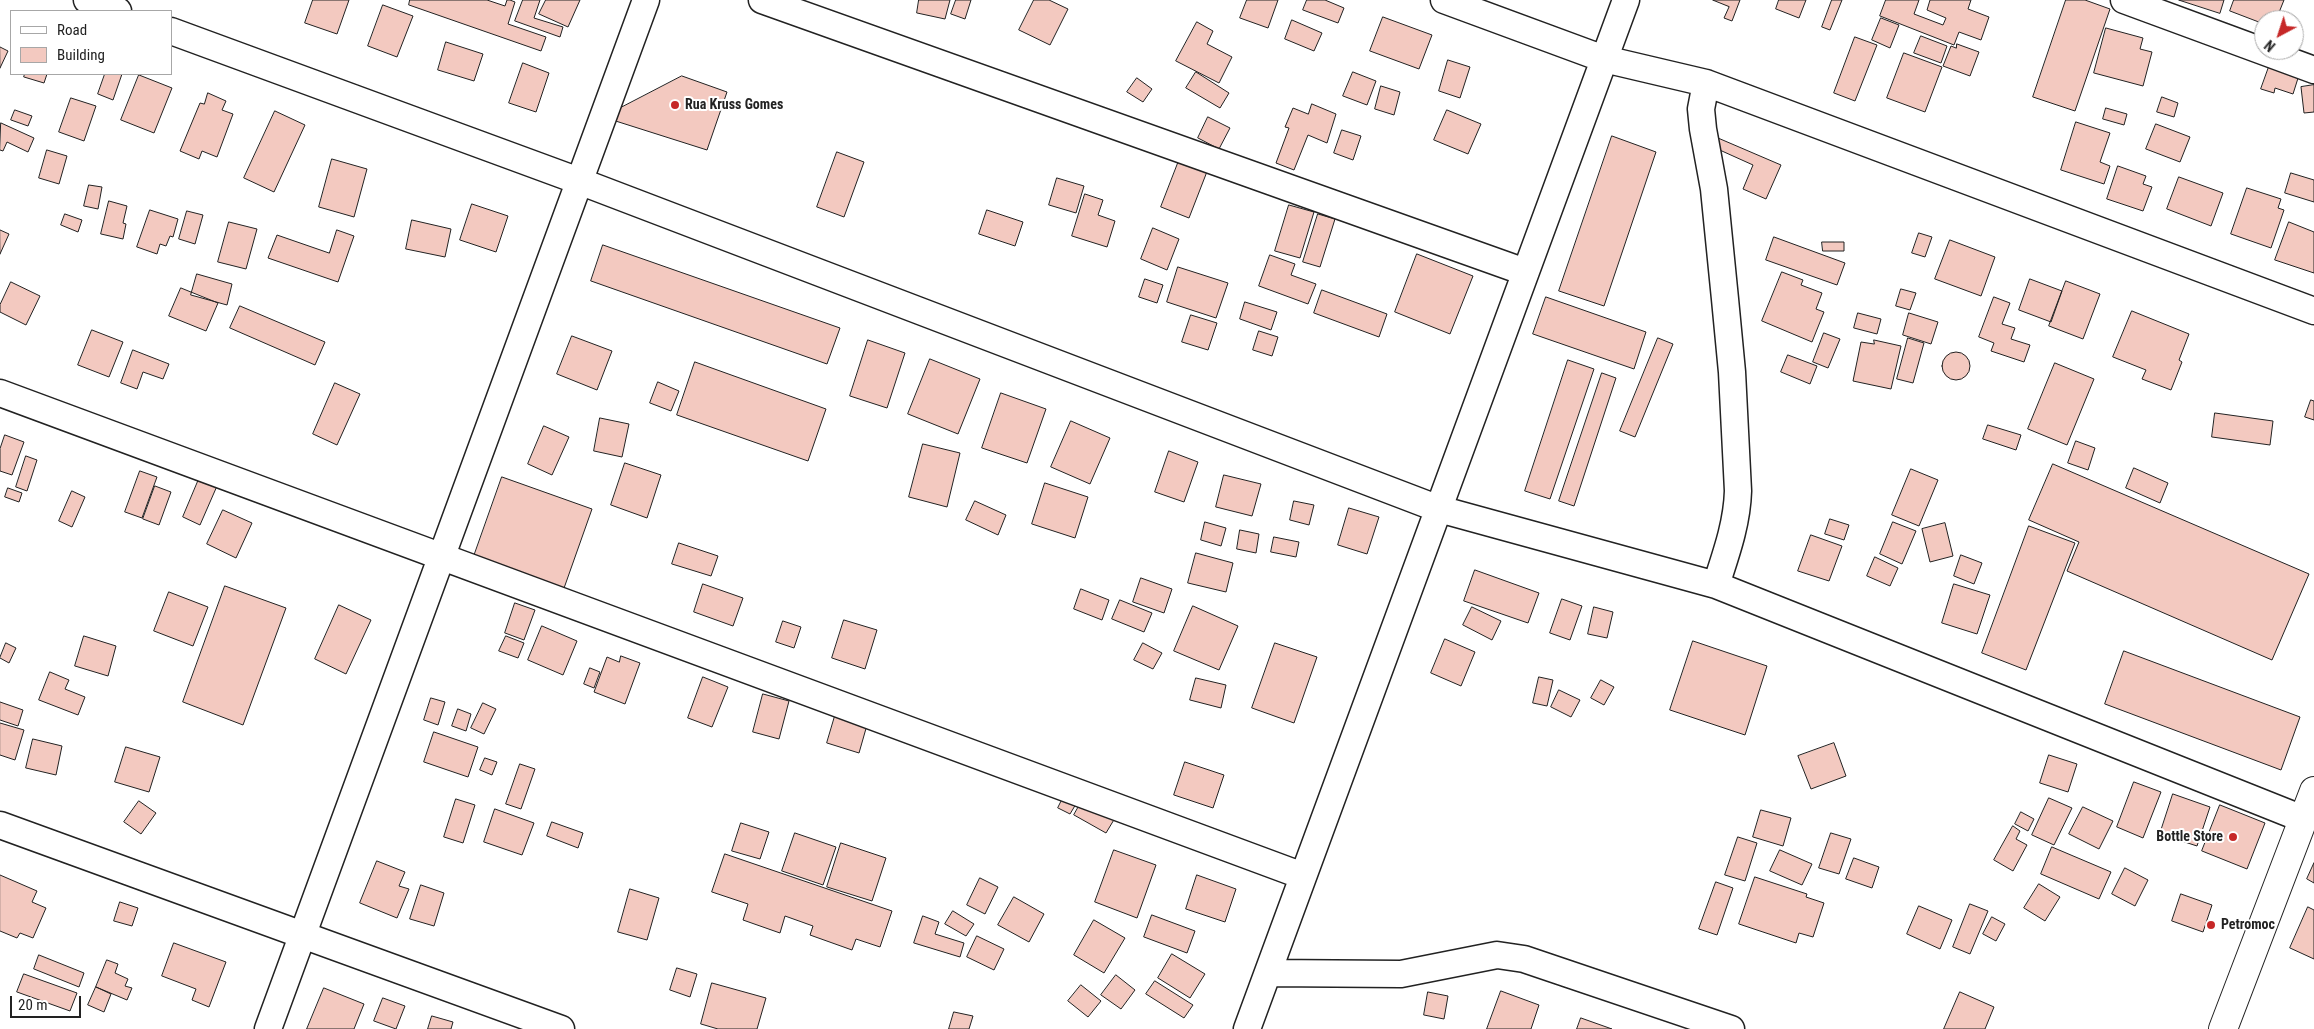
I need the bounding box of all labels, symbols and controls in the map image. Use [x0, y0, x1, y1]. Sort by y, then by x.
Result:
legend [10, 10, 172, 75]
north arrow [2254, 10, 2304, 60]
text: Road [57, 21, 87, 39]
text: N [2262, 37, 2278, 55]
text: Building [57, 46, 105, 64]
place label: Rua Kruss Gomes [685, 97, 783, 113]
marker: Rua Kruss Gomes [669, 99, 681, 111]
place label: Bottle Store [2156, 829, 2223, 845]
marker: Bottle Store [2227, 831, 2239, 843]
place label: Petromoc [2221, 917, 2275, 933]
marker: Petromoc [2205, 919, 2217, 931]
scale bar [12, 986, 84, 1018]
text: 20 m [18, 996, 48, 1014]

